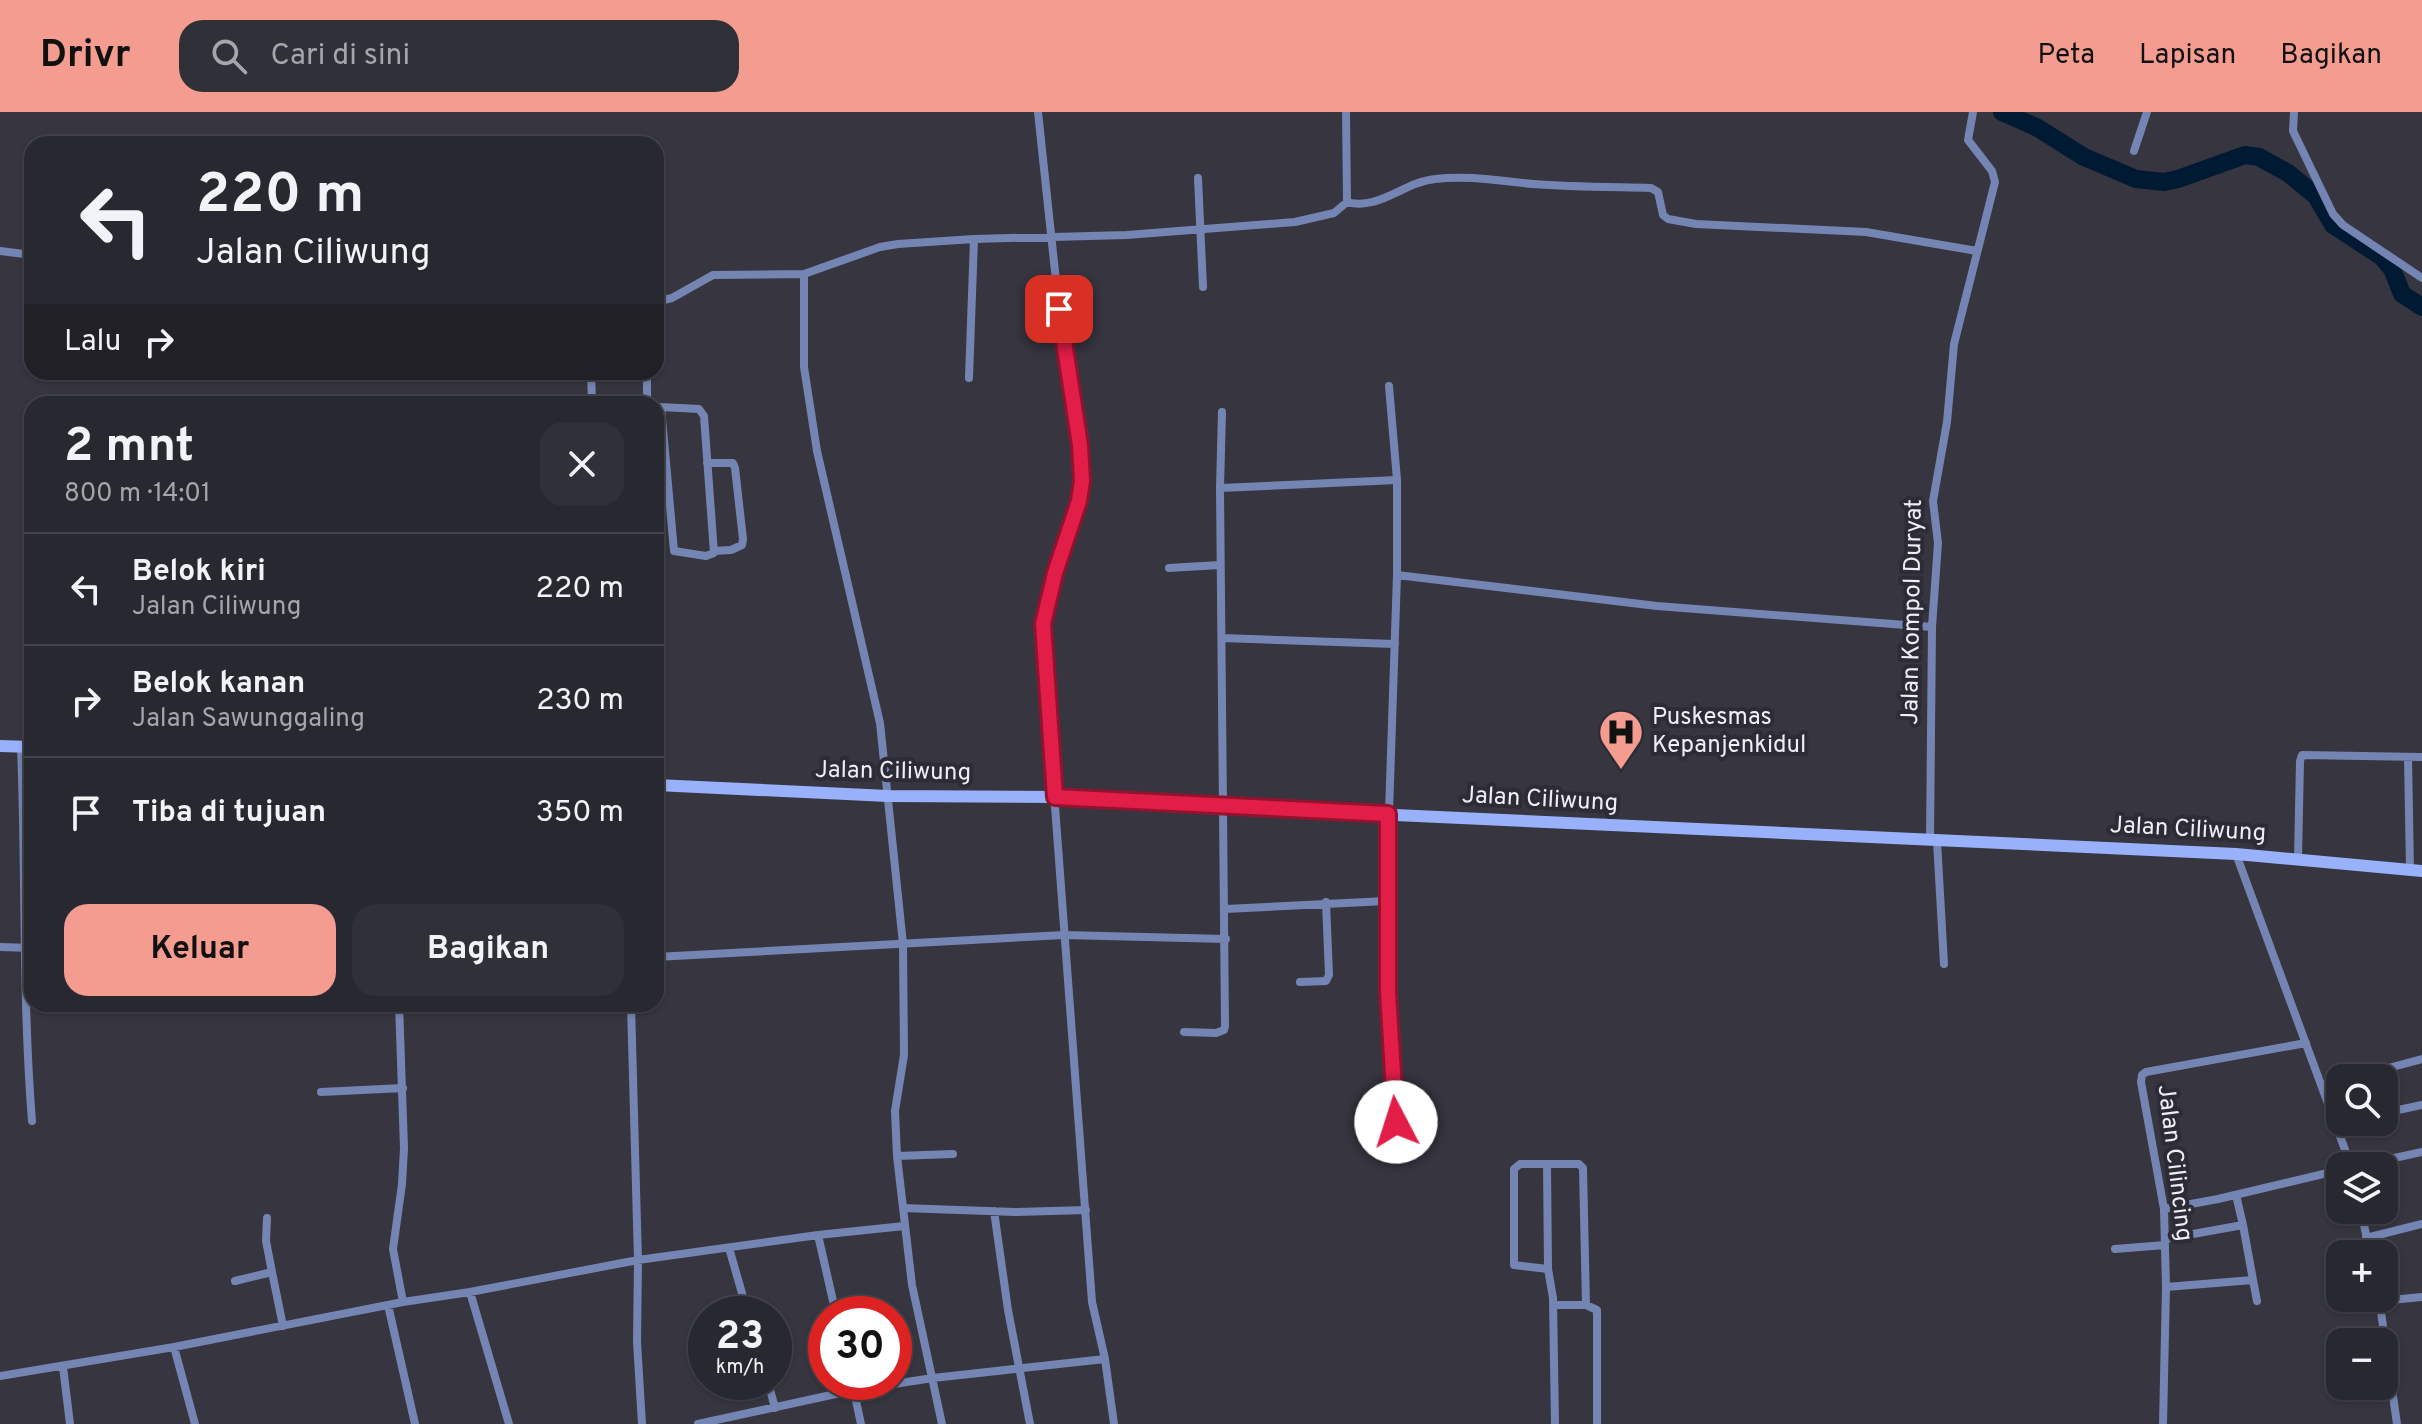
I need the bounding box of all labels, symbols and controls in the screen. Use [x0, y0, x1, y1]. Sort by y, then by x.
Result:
search box [179, 20, 739, 92]
text: Drivr [40, 32, 131, 81]
icon: search [207, 34, 251, 78]
text: Cari di sini [271, 38, 410, 75]
text: Peta [2037, 38, 2095, 74]
text: Lapisan [2139, 38, 2236, 74]
text: Bagikan [2280, 38, 2382, 74]
text: 220 m [196, 162, 364, 232]
icon: left [64, 168, 168, 272]
text: Jalan Ciliwung [196, 231, 431, 277]
pin [1025, 275, 1093, 343]
icon: arrive [1037, 287, 1081, 331]
icon: right [137, 320, 181, 364]
text: Lalu [64, 324, 121, 361]
text: 2 mnt [64, 418, 194, 478]
button: close [540, 422, 624, 506]
text: 800 m · 14:01 [64, 478, 211, 511]
street label: Jalan Kompol Duryat [1896, 499, 1930, 725]
text: Belok kiri [132, 554, 266, 591]
icon: left [64, 567, 108, 611]
text: 220 m [536, 571, 624, 608]
text: Jalan Ciliwung [132, 591, 301, 624]
text: Belok kanan [132, 666, 305, 703]
icon: right [64, 679, 108, 723]
text: 230 m [536, 683, 624, 720]
text: Jalan Sawunggaling [132, 703, 365, 736]
place label: Puskesmas Kepanjenkidul [1652, 703, 1806, 761]
hospital icon: Puskesmas Kepanjenkidul [1597, 708, 1645, 771]
street label: Jalan Ciliwung [815, 756, 971, 788]
street label: Jalan Ciliwung [1461, 781, 1619, 819]
icon: arrive [64, 791, 108, 835]
text: Tiba di tujuan [132, 795, 326, 832]
text: 350 m [536, 795, 624, 832]
street label: Jalan Ciliwung [2109, 811, 2267, 849]
button: Keluar [64, 904, 336, 996]
button: Bagikan [352, 904, 624, 996]
map controls [2326, 1064, 2398, 1400]
button: search [2326, 1064, 2398, 1136]
position arrow [1354, 1080, 1438, 1164]
street label: Jalan Cilincing [2150, 1083, 2198, 1243]
button: layers [2326, 1152, 2398, 1224]
button: + [2326, 1240, 2398, 1312]
speed limit sign: 30 [808, 1296, 912, 1400]
text: 23 [716, 1313, 764, 1363]
button: − [2326, 1328, 2398, 1400]
text: km/h [716, 1355, 764, 1381]

